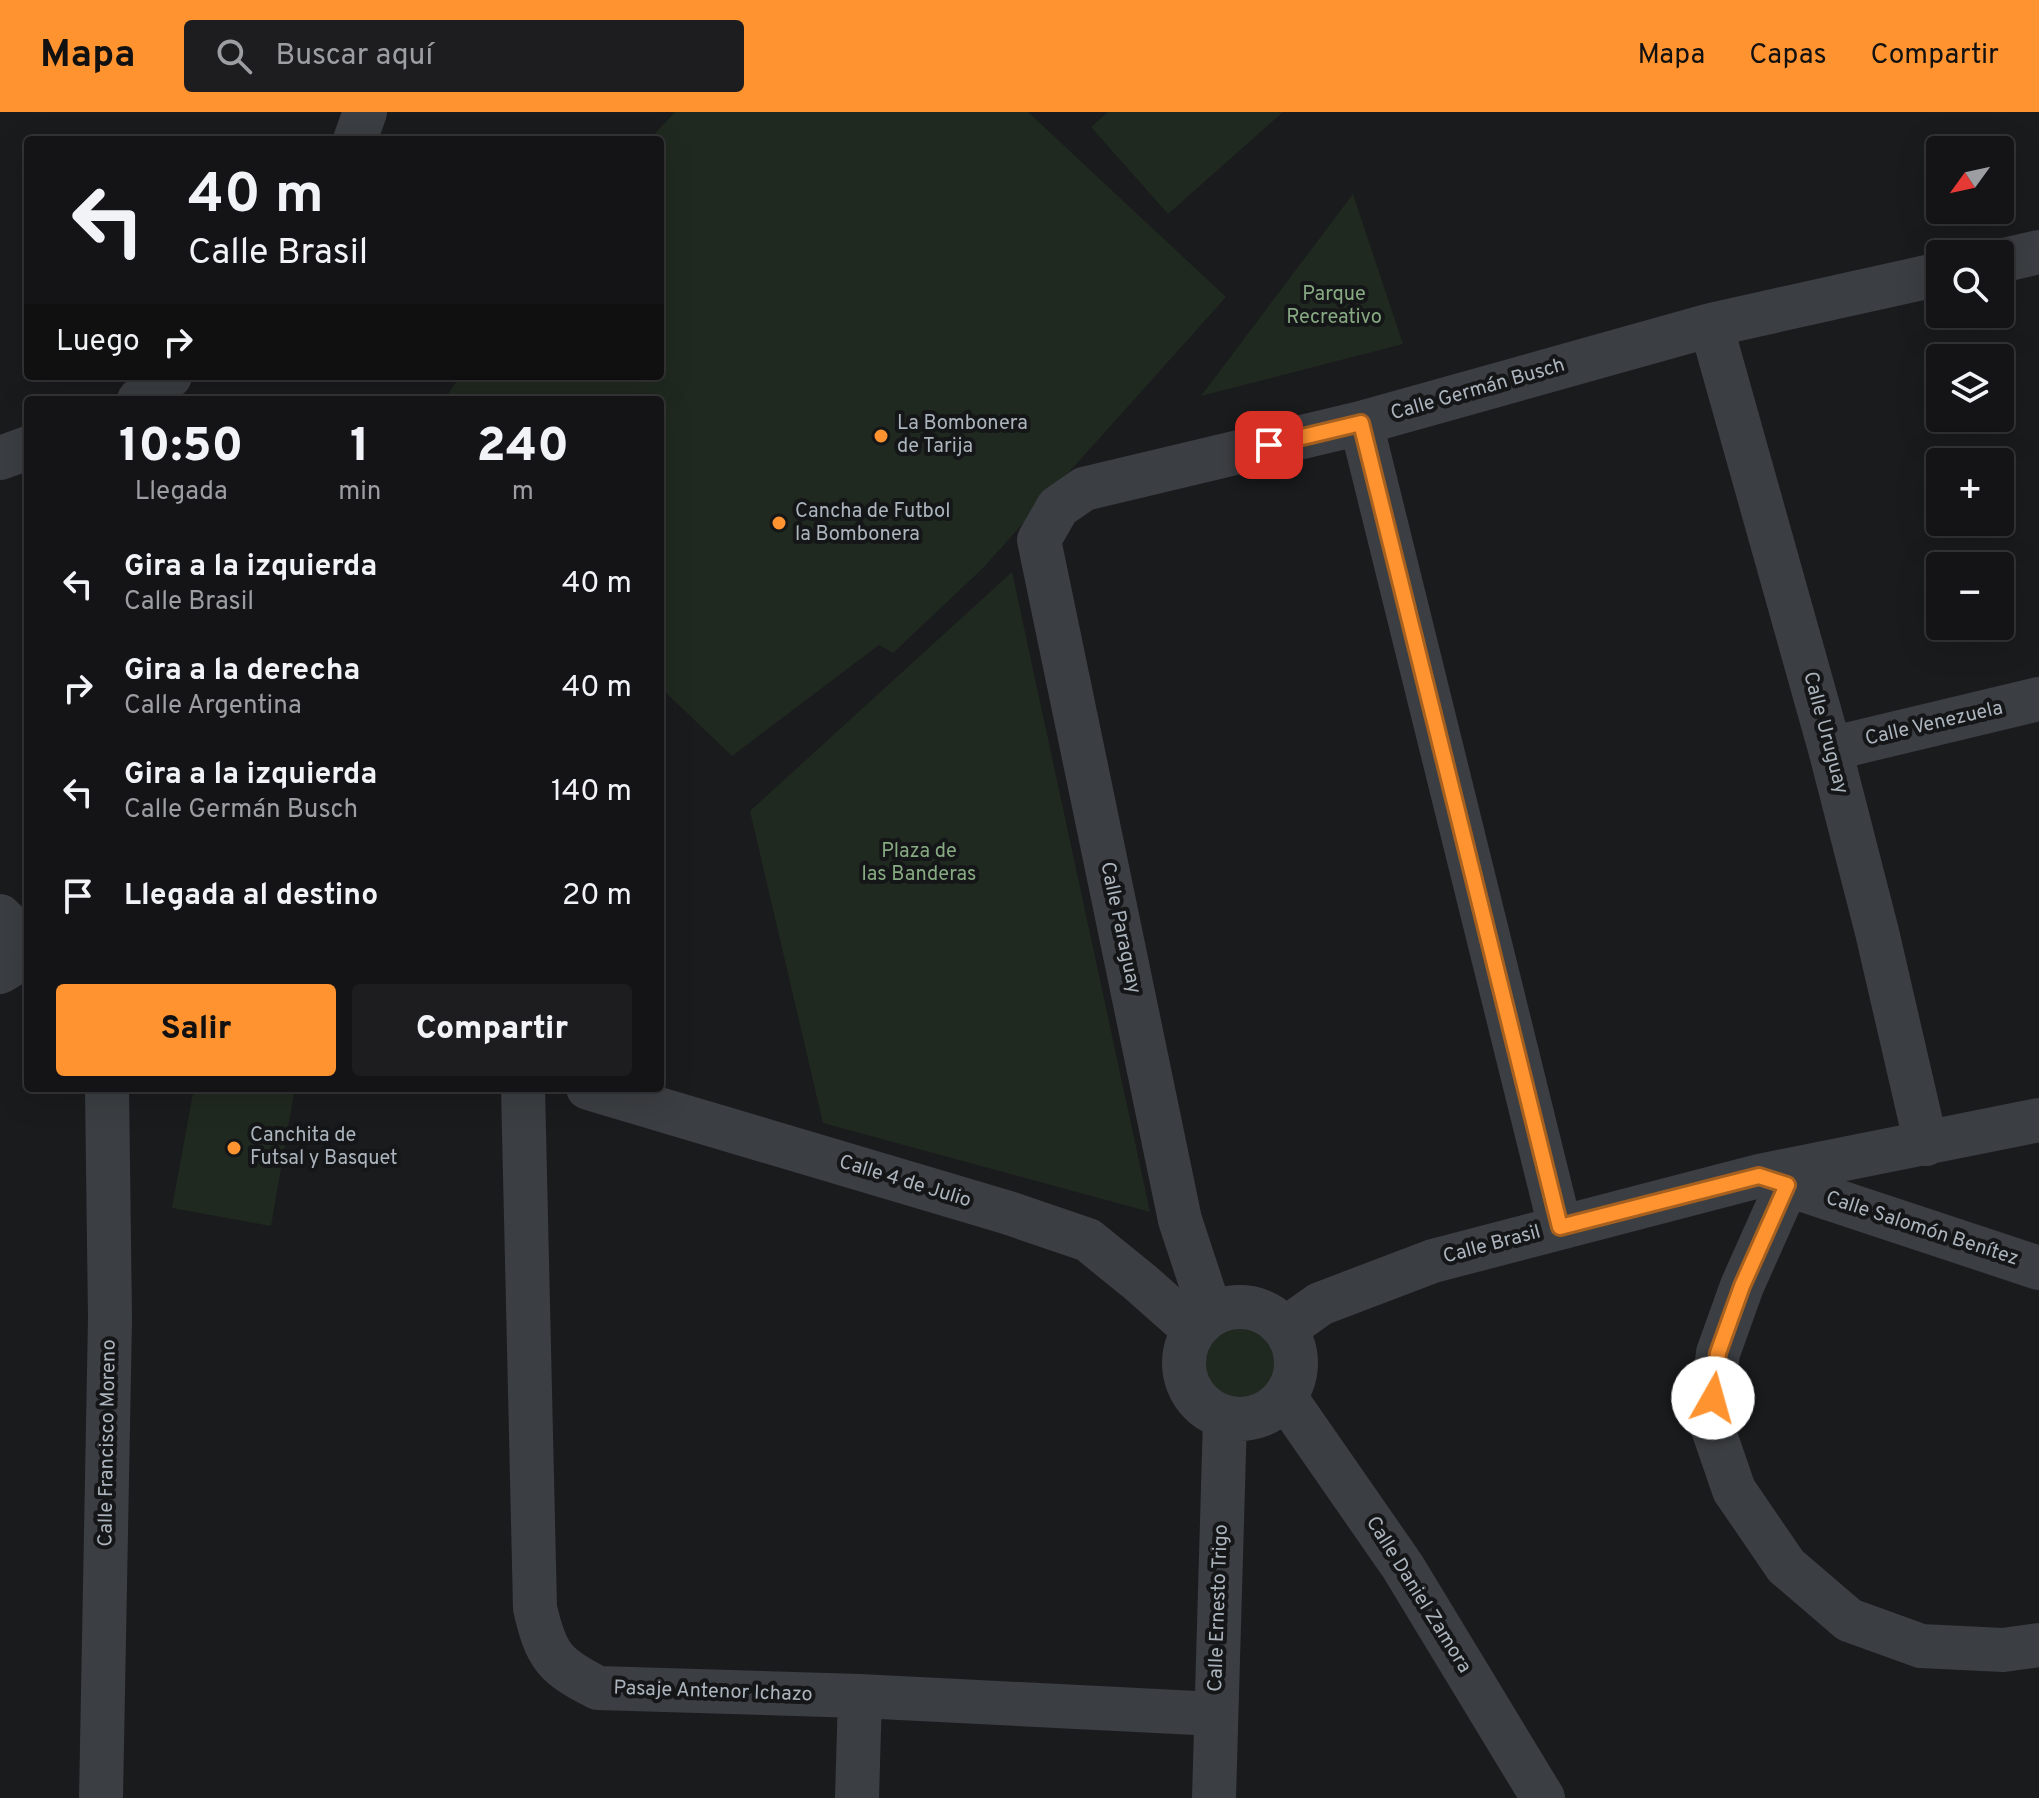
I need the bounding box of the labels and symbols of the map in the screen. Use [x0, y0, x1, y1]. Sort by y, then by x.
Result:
north arrow [1926, 136, 2014, 224]
park label: Parque Recreativo [1286, 282, 1382, 331]
street label: Calle Germán Busch [1388, 353, 1568, 427]
place label: La Bombonera de Tarija [897, 411, 1028, 460]
pin [1235, 411, 1303, 479]
marker: La Bombonera de Tarija [872, 427, 890, 445]
place label: Cancha de Futbol la Bombonera [795, 499, 950, 548]
marker: Cancha de Futbol la Bombonera [770, 514, 788, 532]
street label: Calle Uruguay [1796, 669, 1854, 797]
street label: Calle Venezuela [1863, 696, 2005, 752]
park label: Plaza de las Banderas [862, 839, 976, 888]
street label: Calle Paraguay [1093, 860, 1147, 996]
place label: Canchita de Futsal y Basquet [250, 1123, 398, 1172]
marker: Canchita de Futsal y Basquet [225, 1139, 243, 1157]
street label: Calle 4 de Julio [836, 1150, 974, 1214]
street label: Calle Salomón Benítez [1822, 1186, 2022, 1272]
street label: Calle Brasil [1440, 1219, 1544, 1271]
street label: Calle Francisco Moreno [93, 1339, 123, 1547]
position arrow [1671, 1356, 1755, 1440]
street label: Calle Daniel Zamora [1359, 1512, 1477, 1678]
street label: Calle Ernesto Trigo [1203, 1524, 1235, 1692]
street label: Pasaje Antenor Ichazo [613, 1676, 813, 1708]

